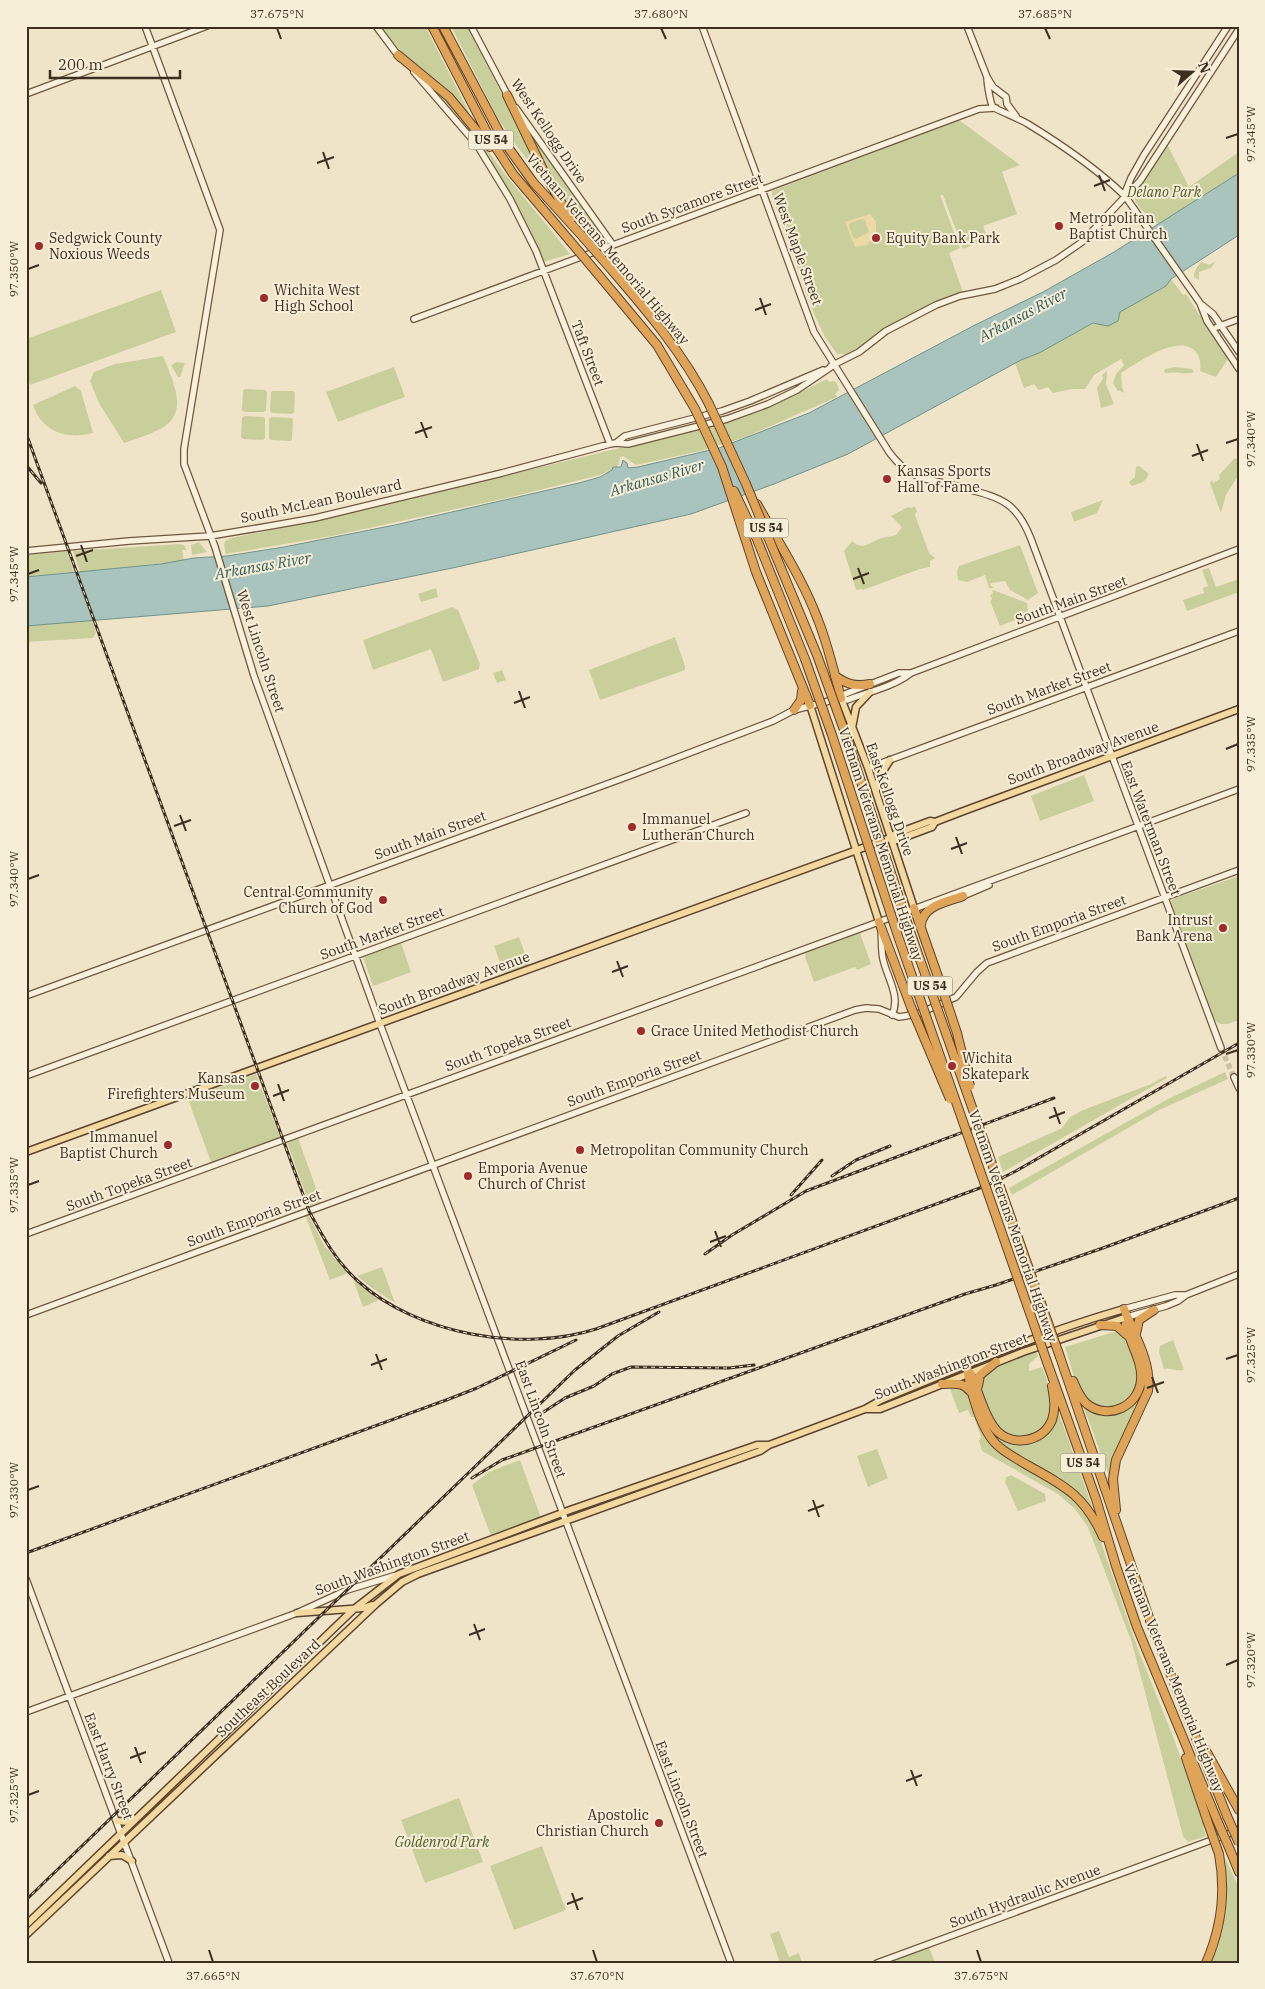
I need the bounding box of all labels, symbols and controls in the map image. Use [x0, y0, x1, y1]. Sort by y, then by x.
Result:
text: 37.675°N [250, 6, 304, 21]
text: 37.680°N [634, 6, 688, 21]
text: 37.685°N [1018, 6, 1072, 21]
scale bar [50, 48, 180, 80]
north arrow [1168, 48, 1218, 98]
text: 200 m [58, 55, 103, 74]
text: N [1194, 59, 1215, 76]
street label: West Kellogg Drive [507, 75, 591, 187]
text: 97.345°W [1243, 105, 1258, 162]
road number: US 54 [468, 130, 514, 150]
street label: Vietnam Veterans Memorial Highway [523, 150, 694, 349]
street label: South Sycamore Street [619, 169, 765, 237]
park label: Delano Park [1126, 183, 1202, 201]
street label: West Maple Street [769, 190, 827, 308]
place label: Metropolitan Baptist Church [1069, 209, 1168, 243]
marker: Metropolitan Baptist Church [1053, 220, 1065, 232]
place label: Sedgwick County Noxious Weeds [49, 229, 162, 263]
place label: Equity Bank Park [886, 229, 1001, 247]
marker: Equity Bank Park [870, 232, 882, 244]
text: 97.350°W [6, 240, 21, 297]
marker: Sedgwick County Noxious Weeds [33, 240, 45, 252]
place label: Wichita West High School [274, 281, 360, 315]
water label: Arkansas River [975, 283, 1070, 346]
marker: Wichita West High School [258, 292, 270, 304]
street label: Taft Street [567, 318, 609, 388]
text: 97.340°W [1243, 410, 1258, 467]
water label: Arkansas River [607, 455, 707, 500]
place label: Kansas Sports Hall of Fame [897, 462, 991, 496]
marker: Kansas Sports Hall of Fame [881, 473, 893, 485]
street label: South McLean Boulevard [239, 475, 404, 527]
road number: US 54 [744, 518, 788, 538]
text: 97.345°W [6, 545, 21, 602]
water label: Arkansas River [213, 548, 313, 583]
street label: South Main Street [1013, 571, 1129, 629]
street label: West Lincoln Street [233, 587, 289, 715]
street label: South Market Street [984, 657, 1114, 719]
text: 97.335°W [1243, 715, 1258, 772]
street label: South Broadway Avenue [1005, 717, 1161, 789]
street label: Vietnam Veterans Memorial Highway [835, 725, 927, 964]
street label: East Kellogg Drive [862, 740, 918, 858]
street label: East Waterman Street [1117, 758, 1185, 898]
street label: South Main Street [372, 806, 488, 864]
place label: Immanuel Lutheran Church [642, 810, 755, 844]
marker: Immanuel Lutheran Church [626, 821, 638, 833]
text: 97.340°W [6, 850, 21, 907]
place label: Central Community Church of God [243, 883, 374, 917]
street label: South Emporia Street [989, 890, 1129, 956]
marker: Central Community Church of God [377, 894, 389, 906]
street label: South Market Street [317, 902, 447, 964]
place label: Intrust Bank Arena [1136, 911, 1213, 945]
marker: Intrust Bank Arena [1217, 922, 1229, 934]
street label: South Broadway Avenue [376, 947, 532, 1019]
road number: US 54 [908, 976, 952, 996]
street label: South Topeka Street [443, 1013, 573, 1075]
text: 97.330°W [1243, 1021, 1258, 1078]
place label: Grace United Methodist Church [651, 1022, 859, 1040]
marker: Grace United Methodist Church [635, 1025, 647, 1037]
street label: South Emporia Street [564, 1045, 704, 1111]
place label: Wichita Skatepark [962, 1049, 1030, 1083]
marker: Wichita Skatepark [946, 1060, 958, 1072]
place label: Kansas Firefighters Museum [107, 1069, 245, 1103]
marker: Kansas Firefighters Museum [249, 1080, 261, 1092]
street label: Vietnam Veterans Memorial Highway [965, 1108, 1061, 1345]
place label: Immanuel Baptist Church [59, 1128, 158, 1162]
marker: Immanuel Baptist Church [162, 1139, 174, 1151]
place label: Metropolitan Community Church [590, 1141, 809, 1159]
marker: Metropolitan Community Church [574, 1144, 586, 1156]
street label: South Topeka Street [64, 1153, 194, 1215]
text: 97.335°W [6, 1156, 21, 1213]
place label: Emporia Avenue Church of Christ [478, 1159, 588, 1193]
marker: Emporia Avenue Church of Christ [462, 1170, 474, 1182]
street label: South Emporia Street [184, 1185, 324, 1251]
text: 97.325°W [1243, 1326, 1258, 1383]
street label: South Washington Street [872, 1328, 1030, 1404]
street label: East Lincoln Street [511, 1358, 571, 1480]
road number: US 54 [1060, 1454, 1106, 1472]
text: 97.330°W [6, 1461, 21, 1518]
street label: South Washington Street [312, 1527, 472, 1599]
street label: Vietnam Veterans Memorial Highway [1120, 1561, 1228, 1795]
text: 97.320°W [1243, 1631, 1258, 1688]
street label: Southeast Boulevard [212, 1635, 324, 1741]
street label: East Harry Street [80, 1710, 138, 1822]
street label: East Lincoln Street [651, 1738, 713, 1860]
text: 97.325°W [6, 1766, 21, 1823]
place label: Apostolic Christian Church [536, 1806, 649, 1840]
marker: Apostolic Christian Church [653, 1817, 665, 1829]
park label: Goldenrod Park [395, 1833, 490, 1851]
street label: South Hydraulic Avenue [947, 1860, 1103, 1932]
text: 37.665°N [186, 1968, 240, 1983]
text: 37.670°N [570, 1968, 624, 1983]
text: 37.675°N [954, 1968, 1008, 1983]

